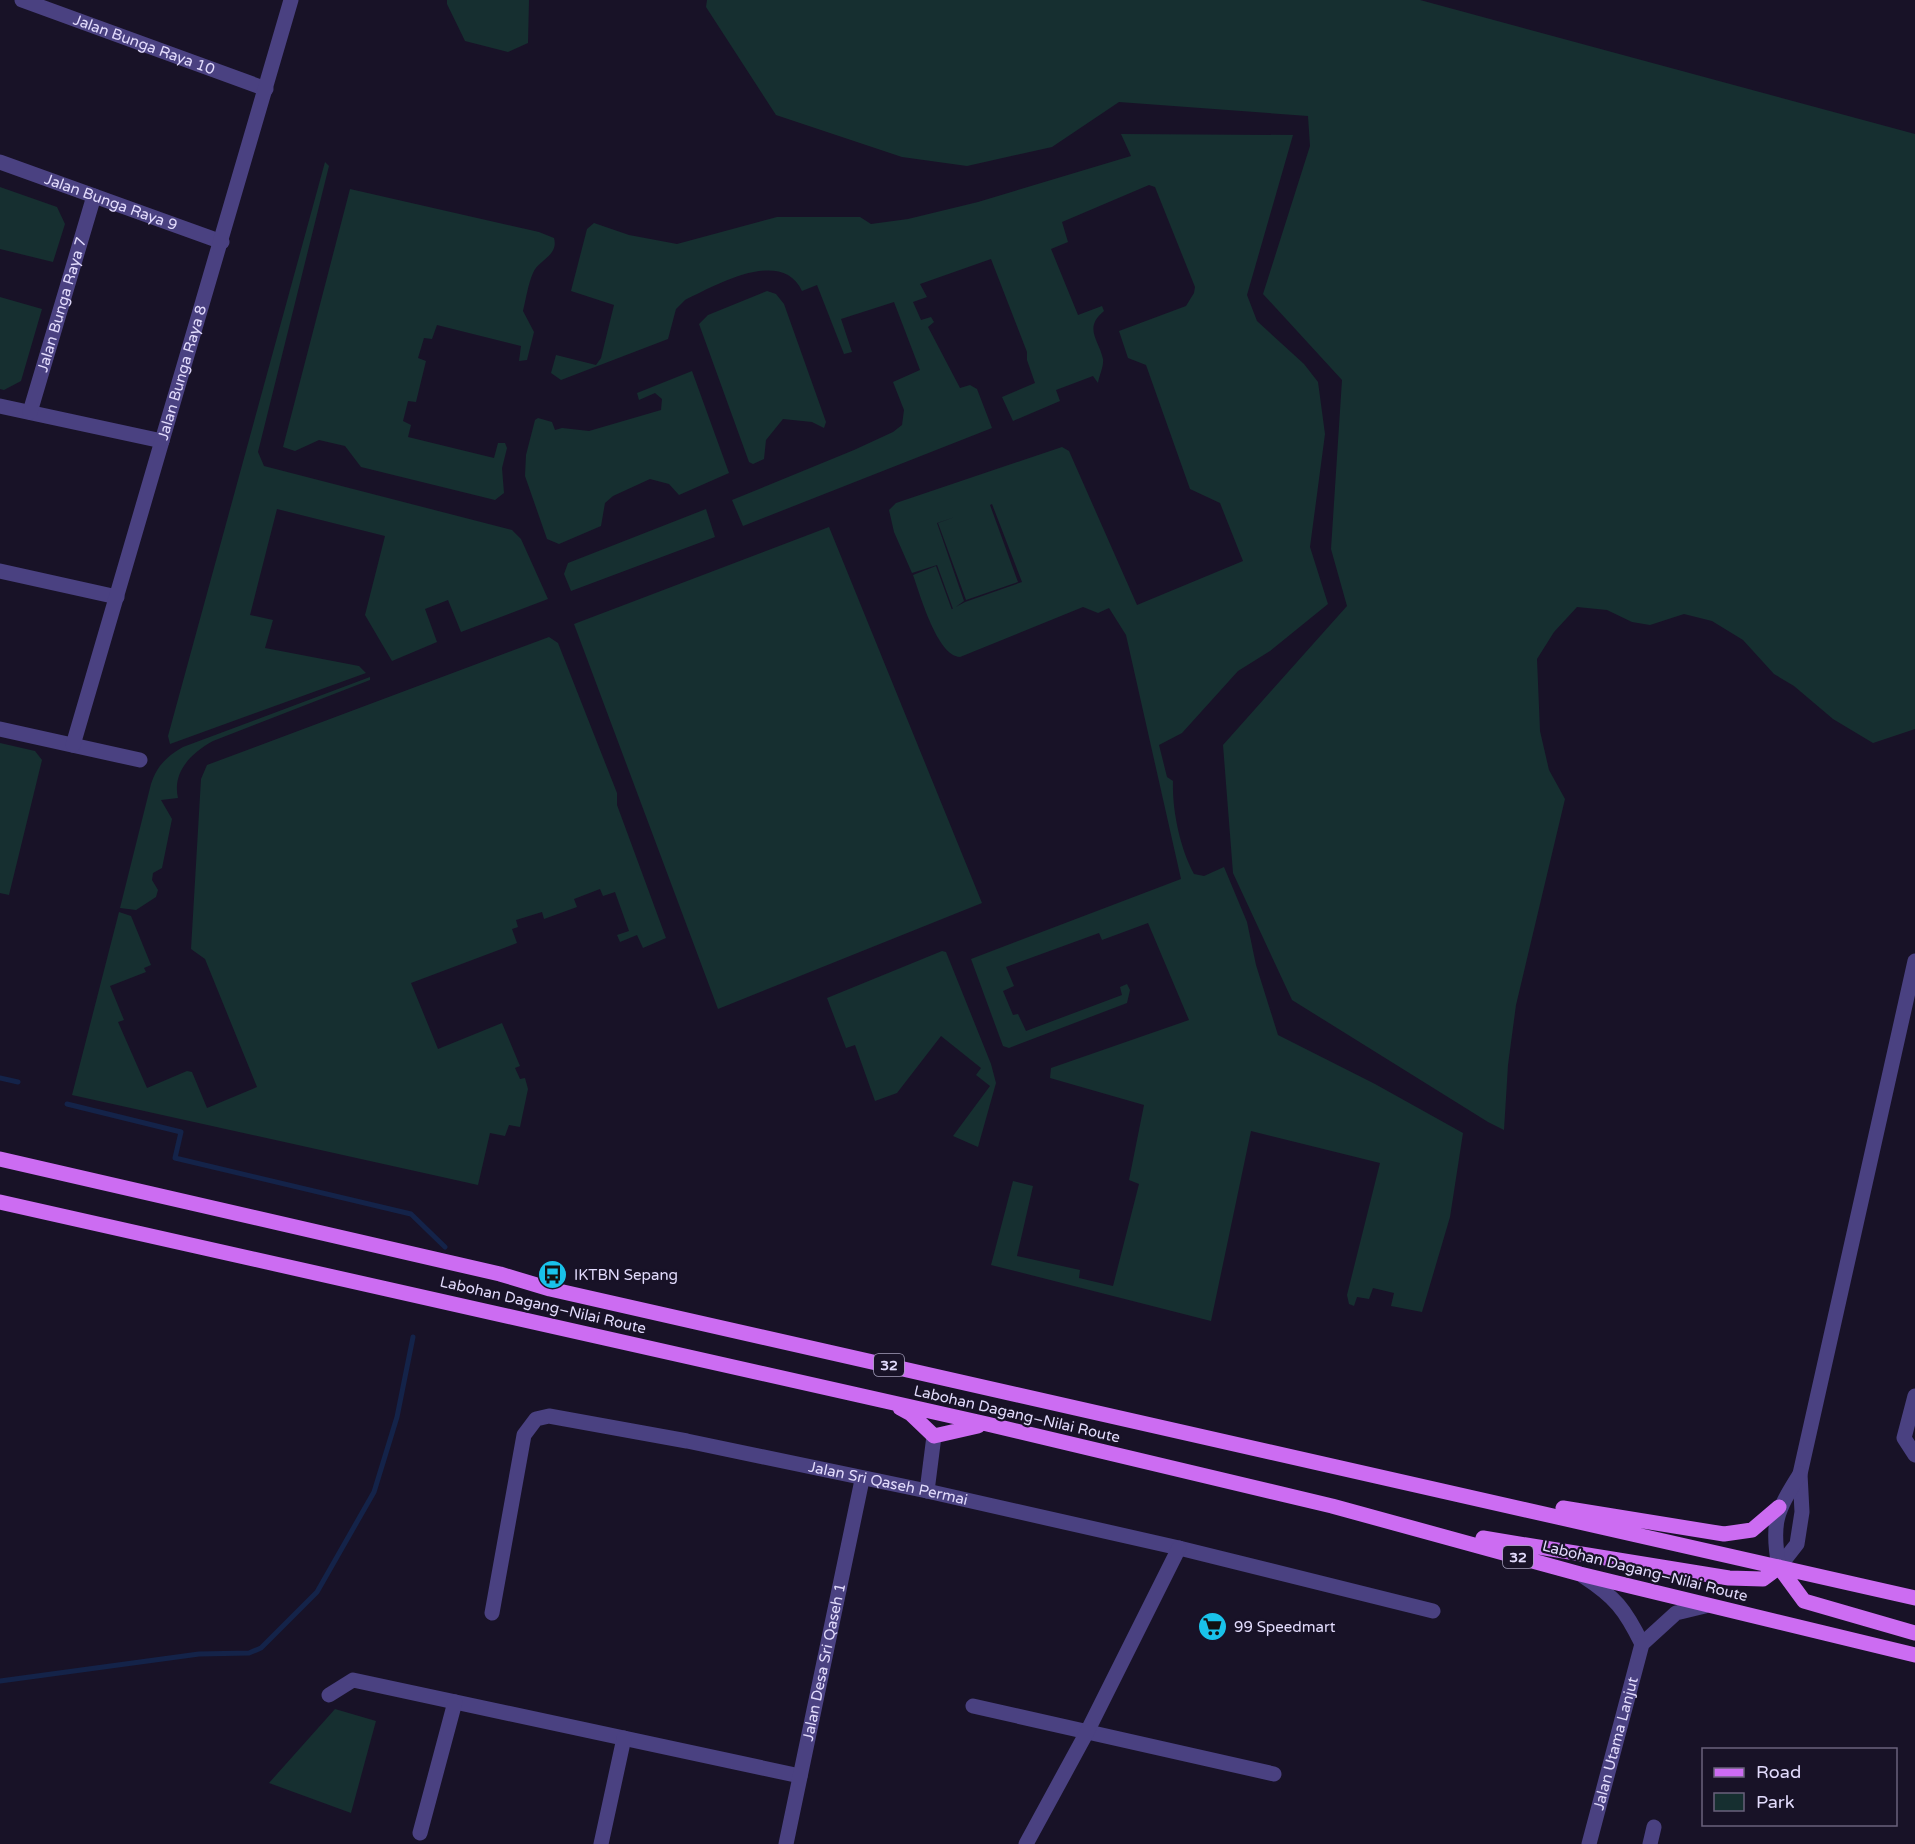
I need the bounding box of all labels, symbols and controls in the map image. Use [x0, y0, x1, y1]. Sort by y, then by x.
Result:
street label: Jalan Bunga Raya 10 [71, 11, 217, 79]
street label: Jalan Bunga Raya 9 [42, 170, 180, 234]
street label: Jalan Bunga Raya 7 [33, 235, 90, 374]
street label: Jalan Bunga Raya 8 [154, 303, 210, 442]
bus stop icon: IKTBN Sepang [537, 1259, 569, 1291]
place label: IKTBN Sepang [574, 1266, 678, 1284]
street label: Labohan Dagang–Nilai Route [438, 1272, 648, 1338]
road number: 32 [874, 1354, 904, 1376]
street label: Labohan Dagang–Nilai Route [912, 1381, 1122, 1447]
street label: Jalan Sri Qaseh Permai [807, 1458, 970, 1509]
street label: Labohan Dagang–Nilai Route [1540, 1537, 1750, 1605]
road number: 32 [1503, 1546, 1533, 1568]
street label: Jalan Desa Sri Qaseh 1 [799, 1581, 849, 1743]
supermarket icon: 99 Speedmart [1197, 1611, 1229, 1643]
place label: 99 Speedmart [1234, 1618, 1336, 1636]
street label: Jalan Utama Lanjut [1589, 1675, 1642, 1812]
legend [1702, 1748, 1897, 1826]
text: Road [1756, 1761, 1801, 1783]
text: Park [1756, 1791, 1795, 1813]

